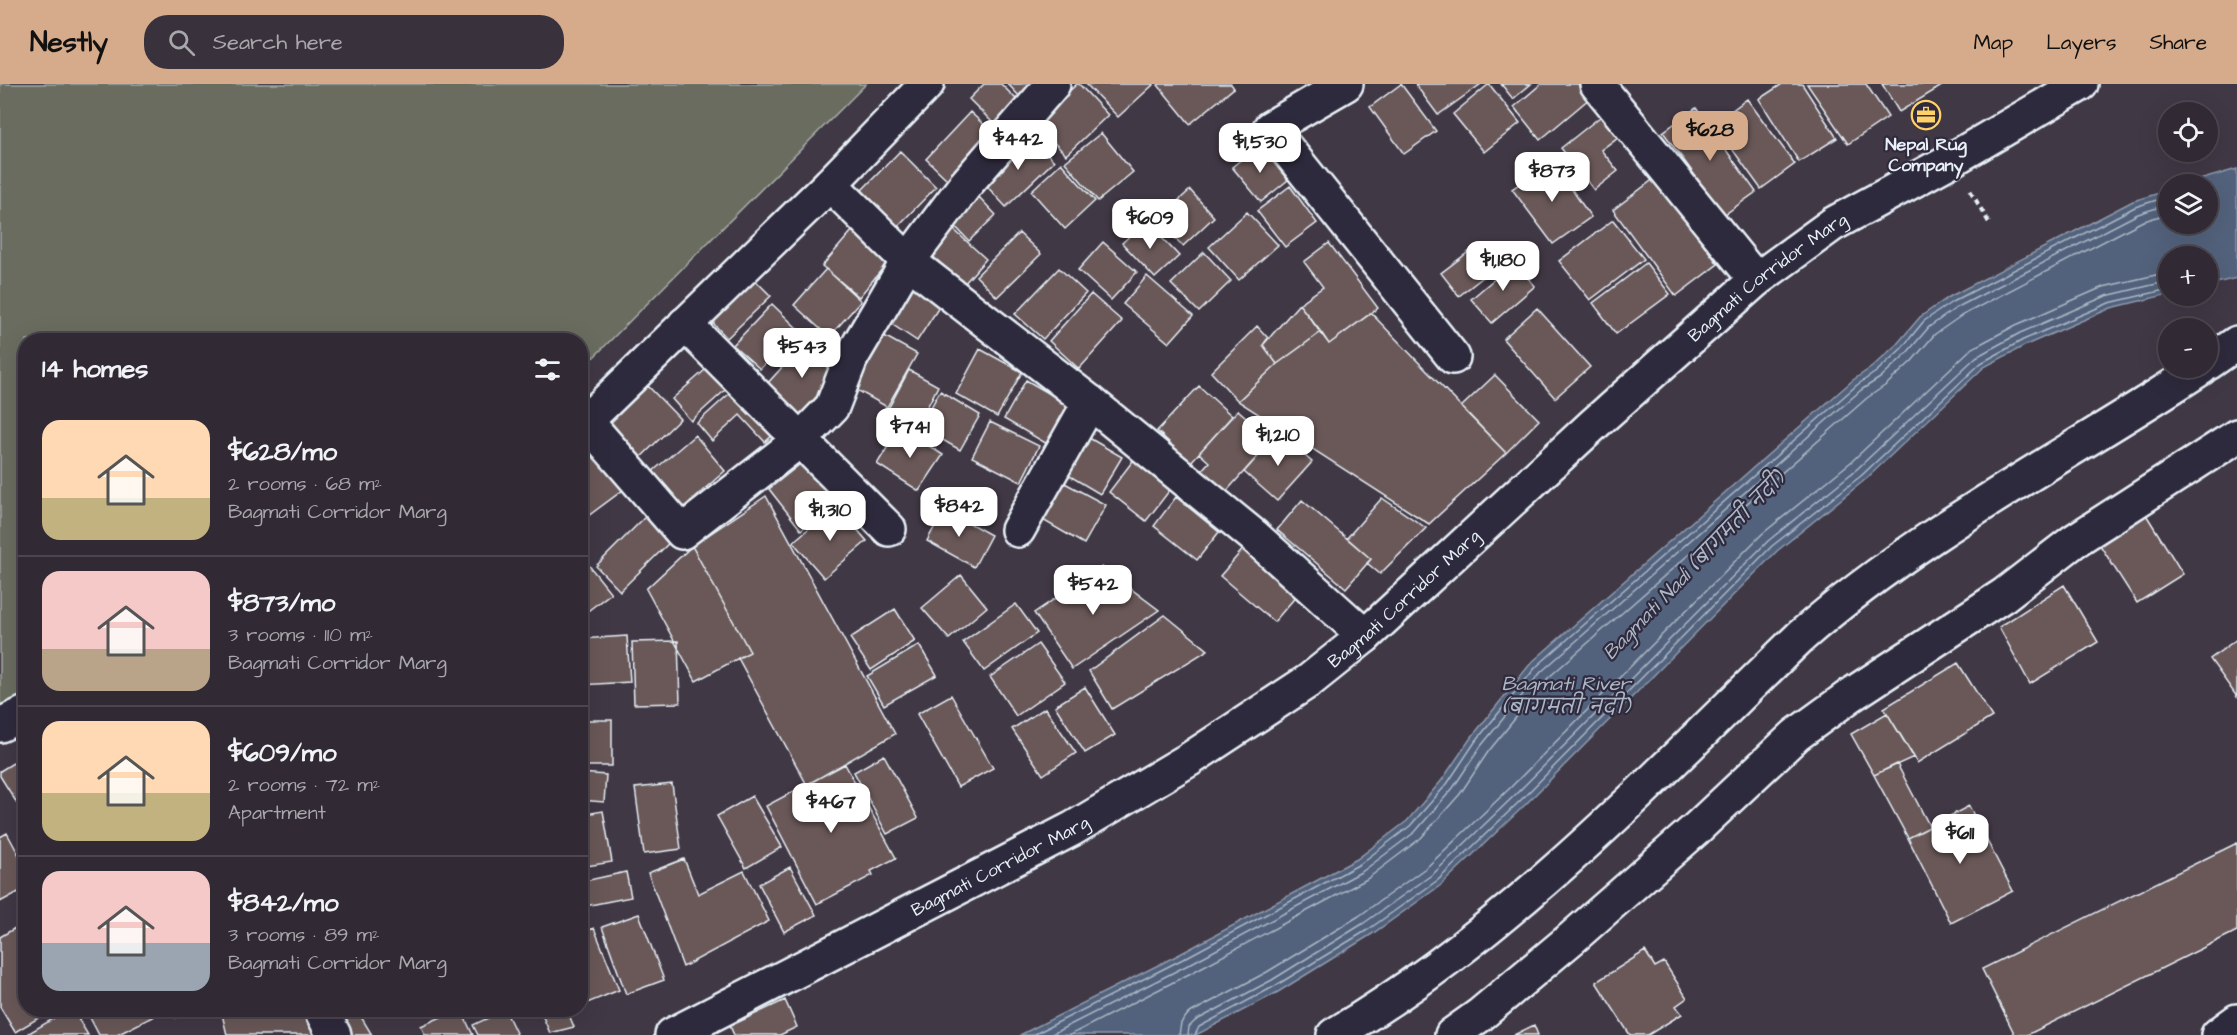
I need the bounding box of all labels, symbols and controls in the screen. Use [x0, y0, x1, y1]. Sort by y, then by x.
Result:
search box [144, 15, 564, 69]
text: Nestly [30, 23, 108, 62]
icon: search [165, 26, 198, 59]
text: Search here [213, 27, 343, 58]
text: Map [1973, 28, 2013, 57]
text: Layers [2046, 28, 2116, 57]
text: Share [2149, 28, 2207, 57]
office icon: Nepal Rug Company [1910, 99, 1942, 131]
map controls [2158, 102, 2218, 378]
button: locate [2158, 102, 2218, 162]
pin: $628 [1674, 111, 1746, 162]
text: $628 [1686, 116, 1734, 144]
pin: $442 [982, 120, 1054, 171]
pin: $1,530 [1211, 123, 1309, 174]
text: $442 [993, 125, 1043, 153]
text: $1,530 [1233, 128, 1287, 156]
place label: Nepal Rug Company [1885, 132, 1967, 179]
pin: $873 [1516, 152, 1588, 203]
text: $873 [1529, 157, 1575, 185]
button: layers [2158, 174, 2218, 234]
pin: $609 [1114, 199, 1186, 250]
text: $609 [1126, 204, 1174, 232]
street label: Bagmati Corridor Marg [1682, 206, 1852, 347]
pin: $1,180 [1454, 241, 1552, 292]
text: $1,180 [1480, 246, 1526, 274]
button: + [2158, 246, 2218, 306]
button: − [2158, 318, 2218, 378]
pin: $543 [766, 328, 838, 379]
text: $543 [777, 333, 827, 361]
text: 14 homes [42, 351, 148, 387]
icon: filters [531, 353, 564, 386]
pin: $741 [874, 408, 946, 459]
text: $741 [890, 413, 930, 441]
pin: $1,210 [1229, 416, 1327, 467]
text: $1,210 [1256, 421, 1300, 449]
text: $628/mo [228, 434, 337, 470]
icon: home [90, 444, 162, 516]
water label: Bagmati Nadi (बागमती नदी) [1595, 463, 1794, 667]
text: 2 rooms · 68 m² [228, 470, 382, 498]
pin: $842 [923, 487, 995, 538]
pin: $1,310 [781, 491, 879, 542]
text: $842 [934, 492, 984, 520]
text: $1,310 [809, 496, 851, 524]
text: Bagmati Corridor Marg [228, 498, 447, 526]
street label: Bagmati Corridor Marg [1322, 523, 1486, 674]
pin: $542 [1057, 565, 1129, 616]
text: $542 [1068, 570, 1118, 598]
text: $873/mo [228, 585, 335, 621]
icon: home [90, 595, 162, 667]
text: 3 rooms · 110 m² [228, 621, 373, 649]
text: Bagmati Corridor Marg [228, 649, 447, 677]
water label: Bagmati River (बागमती नदी) [1501, 670, 1633, 721]
text: $609/mo [228, 735, 337, 771]
icon: home [90, 745, 162, 817]
text: 2 rooms · 72 m² [228, 771, 380, 799]
pin: $467 [795, 783, 867, 834]
text: $467 [806, 788, 856, 816]
text: Apartment [228, 799, 326, 827]
street label: Bagmati Corridor Marg [907, 809, 1094, 922]
pin: $611 [1924, 814, 1996, 865]
text: $611 [1946, 819, 1974, 847]
text: $842/mo [228, 885, 339, 921]
icon: home [90, 895, 162, 967]
text: 3 rooms · 89 m² [228, 921, 380, 949]
text: Bagmati Corridor Marg [228, 949, 447, 977]

